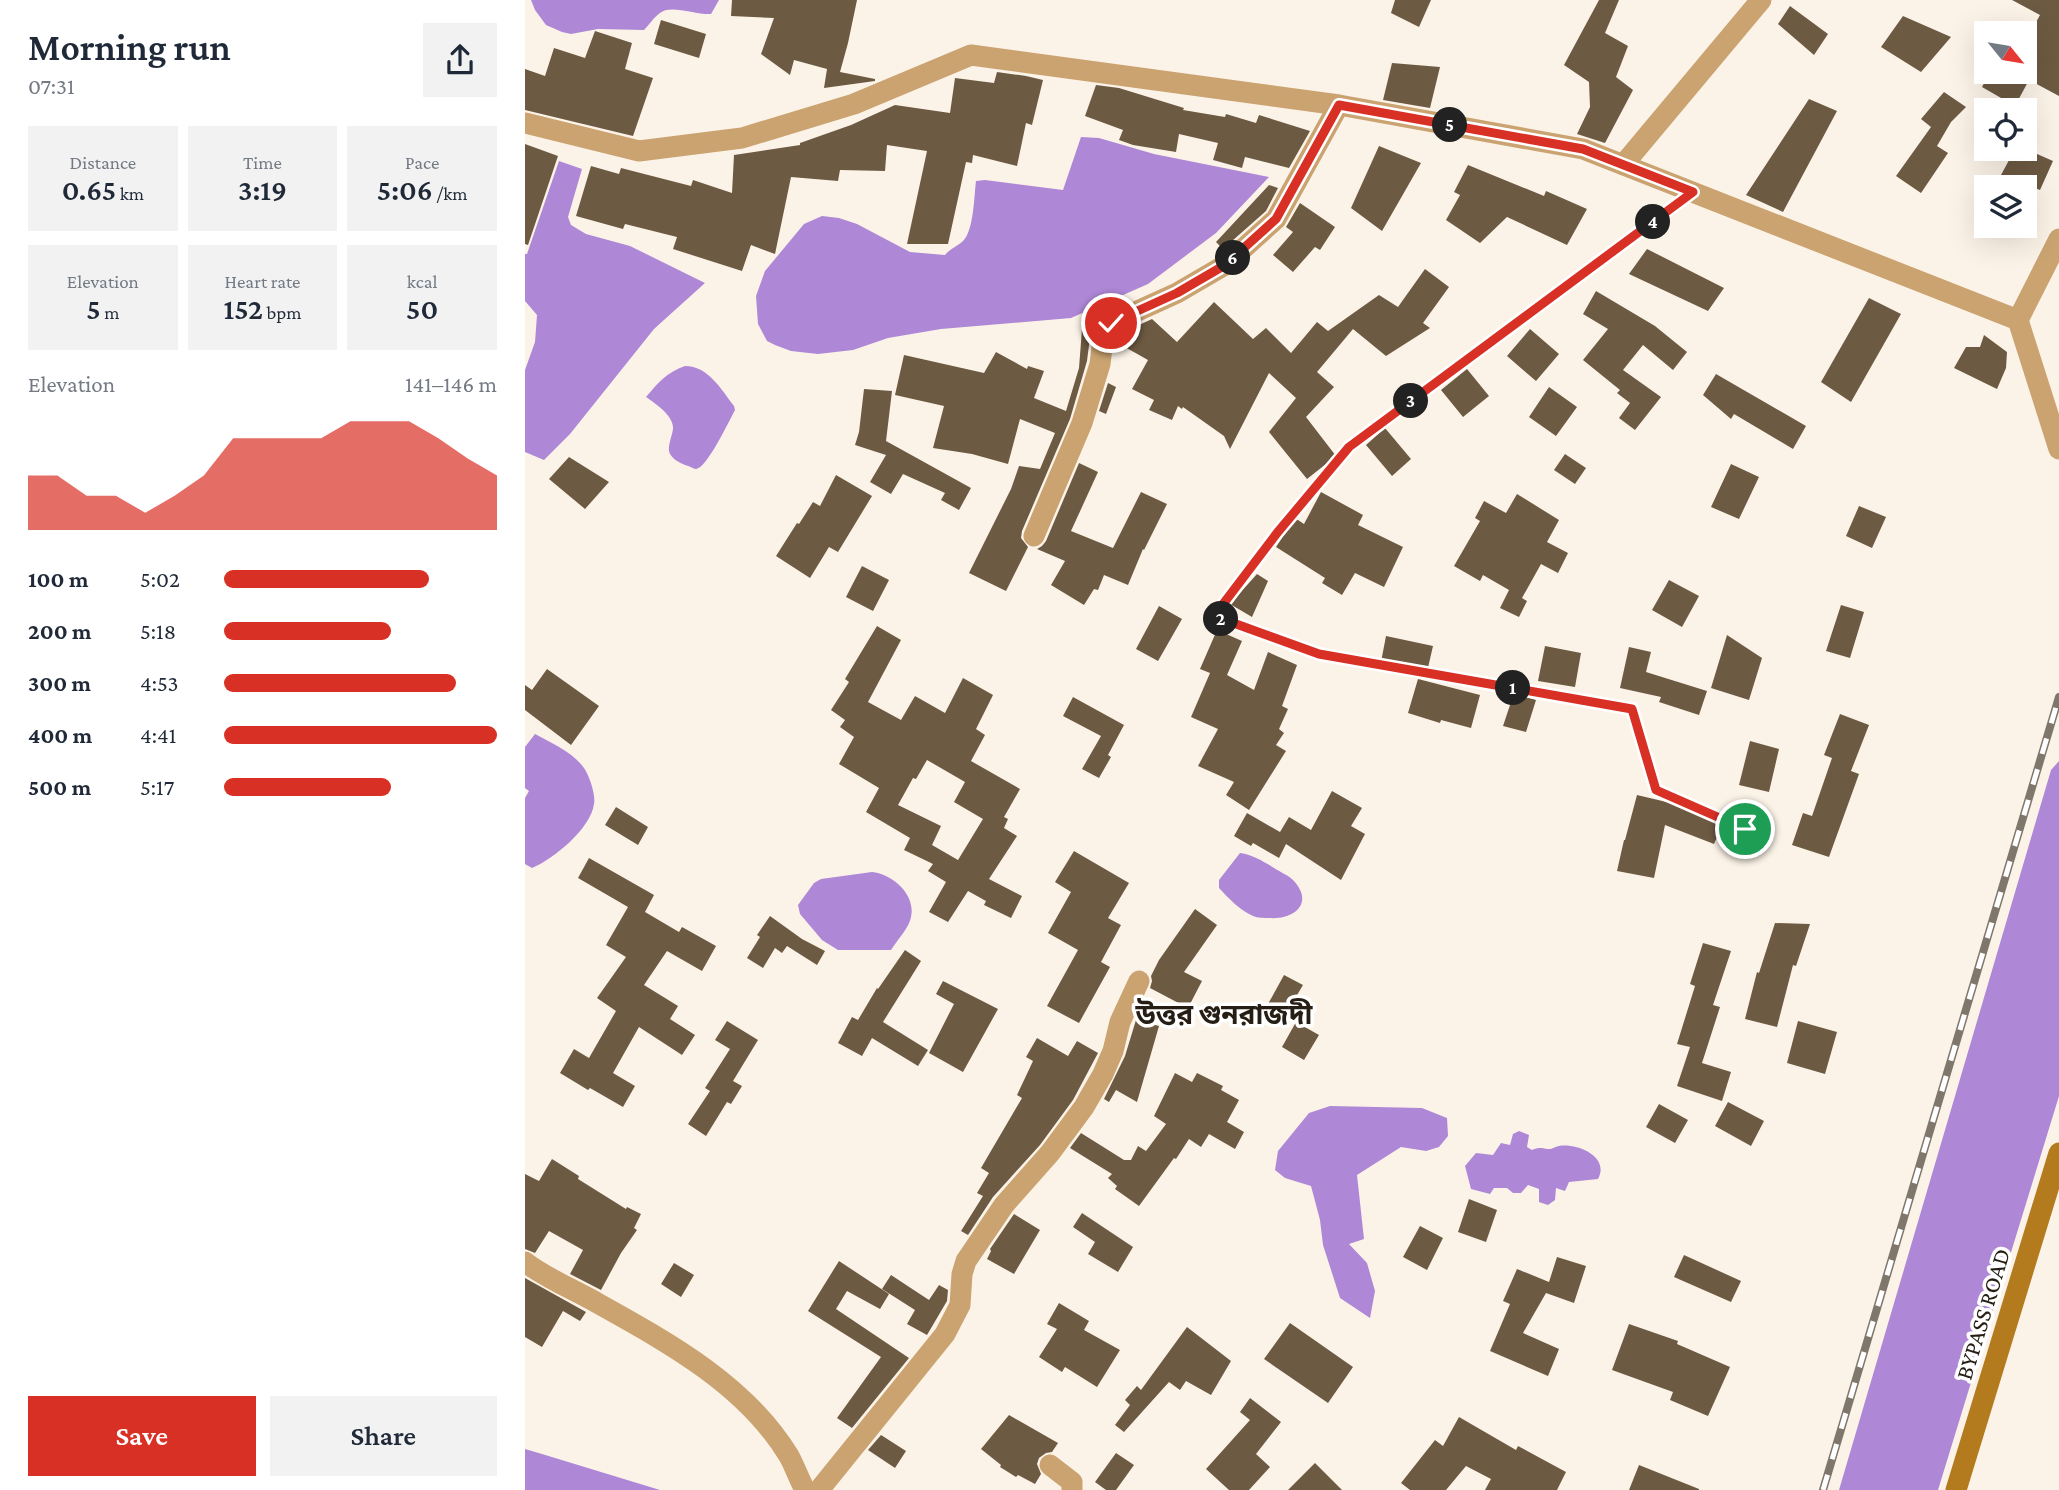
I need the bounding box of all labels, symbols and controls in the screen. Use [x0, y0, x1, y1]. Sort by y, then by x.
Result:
north arrow [1974, 21, 2037, 84]
map controls [1974, 21, 2037, 238]
button: share [423, 23, 497, 97]
text: Morning run [28, 26, 231, 68]
text: 07:31 [28, 73, 75, 99]
button: locate [1974, 98, 2037, 161]
pin: 5 [1433, 108, 1467, 142]
text: 5 [1445, 114, 1454, 135]
text: Distance [70, 152, 136, 173]
text: Time [243, 152, 282, 173]
text: Pace [405, 152, 439, 173]
text: 0.65 [62, 173, 116, 206]
text: 3:19 [238, 173, 287, 206]
text: 5:06 [377, 173, 433, 206]
button: layers [1974, 175, 2037, 238]
text: km [116, 183, 144, 204]
text: /km [433, 183, 468, 204]
pin: 4 [1635, 204, 1671, 240]
text: 4 [1647, 211, 1658, 232]
pin: 6 [1215, 240, 1251, 276]
text: 6 [1227, 247, 1238, 268]
text: Elevation [67, 271, 139, 292]
text: Heart rate [225, 271, 300, 292]
text: kcal [407, 271, 437, 292]
text: 5 [86, 292, 101, 325]
text: 152 [223, 292, 263, 325]
text: 50 [406, 292, 438, 325]
pin [1081, 293, 1141, 353]
text: m [101, 302, 119, 323]
text: bpm [263, 302, 302, 323]
icon: check [1092, 304, 1130, 342]
text: Elevation [28, 371, 115, 397]
text: 141–146 m [405, 371, 497, 397]
pin: 3 [1393, 384, 1428, 418]
text: 3 [1406, 390, 1415, 411]
text: 100 m [28, 566, 88, 592]
text: 5:02 [140, 566, 180, 592]
pin: 2 [1203, 602, 1239, 636]
text: 2 [1216, 608, 1225, 629]
text: 200 m [28, 618, 92, 644]
text: 5:18 [140, 618, 176, 644]
text: 300 m [28, 670, 91, 696]
text: 4:53 [140, 670, 178, 696]
pin: 1 [1495, 670, 1531, 706]
text: 1 [1509, 677, 1516, 698]
text: 400 m [28, 722, 92, 748]
text: 4:41 [140, 722, 176, 748]
text: 500 m [28, 774, 91, 800]
text: 5:17 [140, 774, 174, 800]
pin [1715, 799, 1775, 859]
icon: arrive [1726, 810, 1764, 848]
district label: উত্তর গুনরাজদী [1135, 998, 1314, 1030]
street label: BYPASS ROAD [1950, 1245, 2015, 1383]
button: Save [28, 1396, 256, 1476]
button: Share [270, 1396, 497, 1476]

